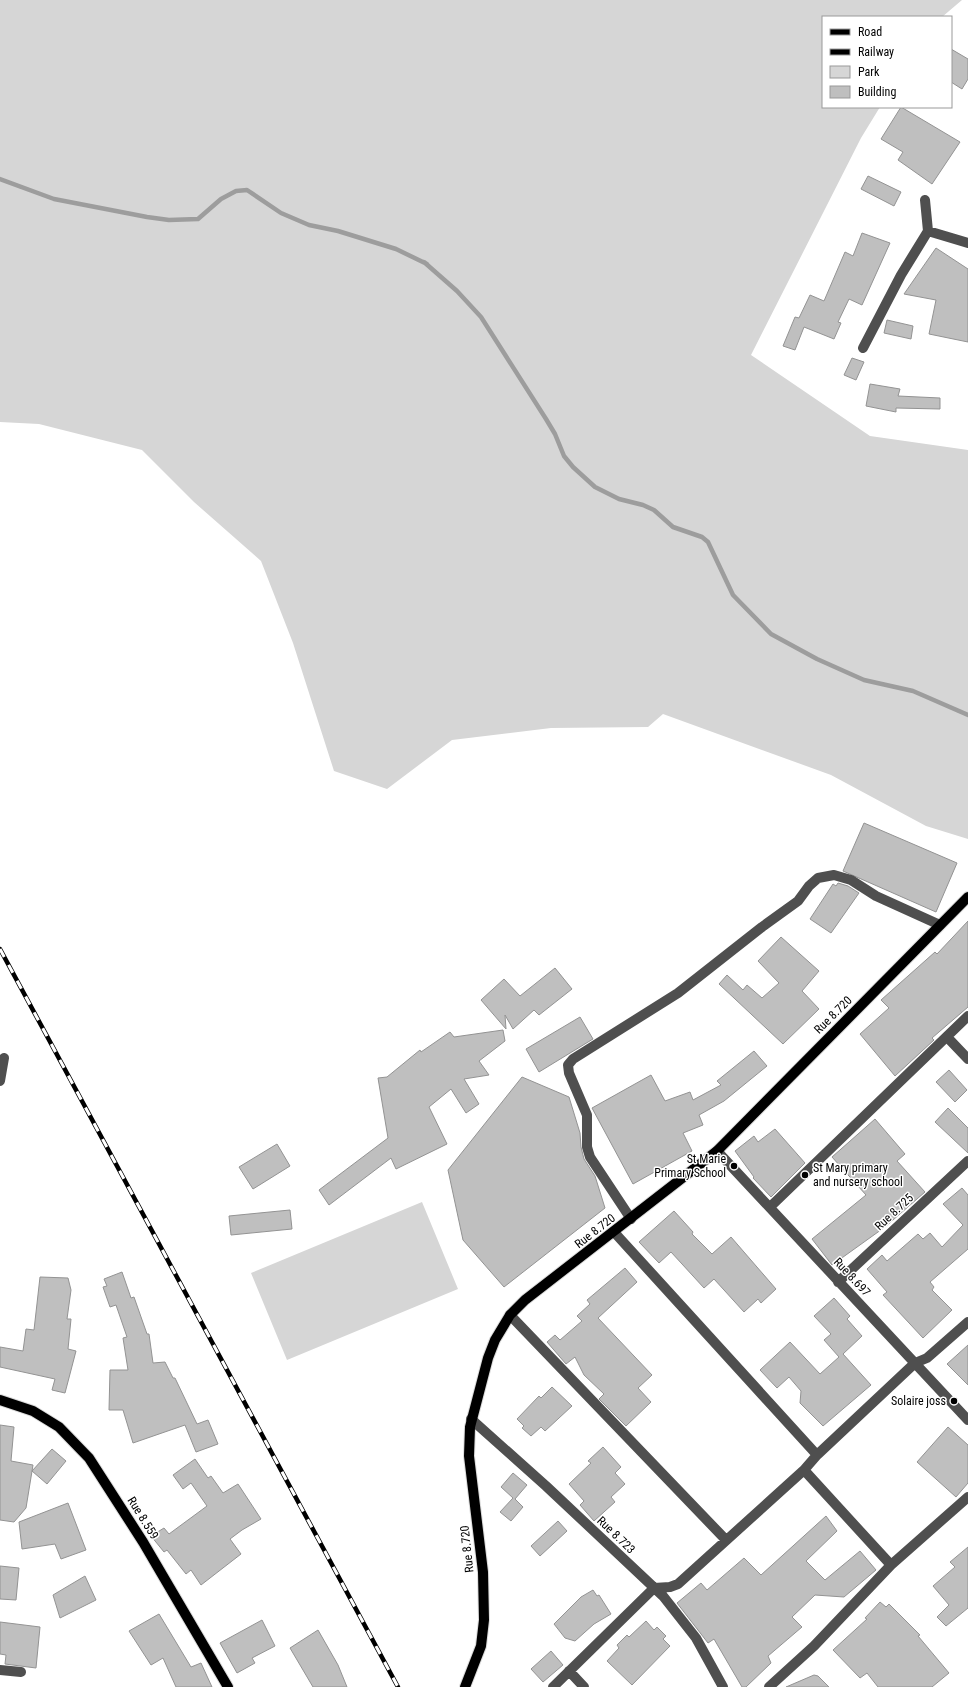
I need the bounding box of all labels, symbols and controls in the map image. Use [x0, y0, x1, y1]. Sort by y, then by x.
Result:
legend [822, 16, 952, 108]
text: Road [858, 25, 882, 39]
text: Railway [858, 45, 894, 59]
text: Park [858, 65, 880, 79]
text: Building [858, 85, 896, 99]
street label: Rue 8.720 [811, 993, 855, 1037]
place label: St Marie Primary School [654, 1152, 726, 1180]
marker: St Marie Primary School [729, 1161, 739, 1171]
place label: St Mary primary and nursery school [813, 1161, 903, 1189]
marker: St Mary primary and nursery school [800, 1170, 810, 1180]
street label: Rue 8.725 [872, 1191, 916, 1233]
street label: Rue 8.720 [572, 1211, 618, 1251]
street label: Rue 8.697 [831, 1255, 873, 1299]
place label: Solaire joss [891, 1394, 946, 1408]
marker: Solaire joss [949, 1396, 959, 1406]
street label: Rue 8.559 [124, 1494, 162, 1542]
street label: Rue 8.723 [594, 1513, 638, 1557]
street label: Rue 8.720 [458, 1525, 476, 1573]

